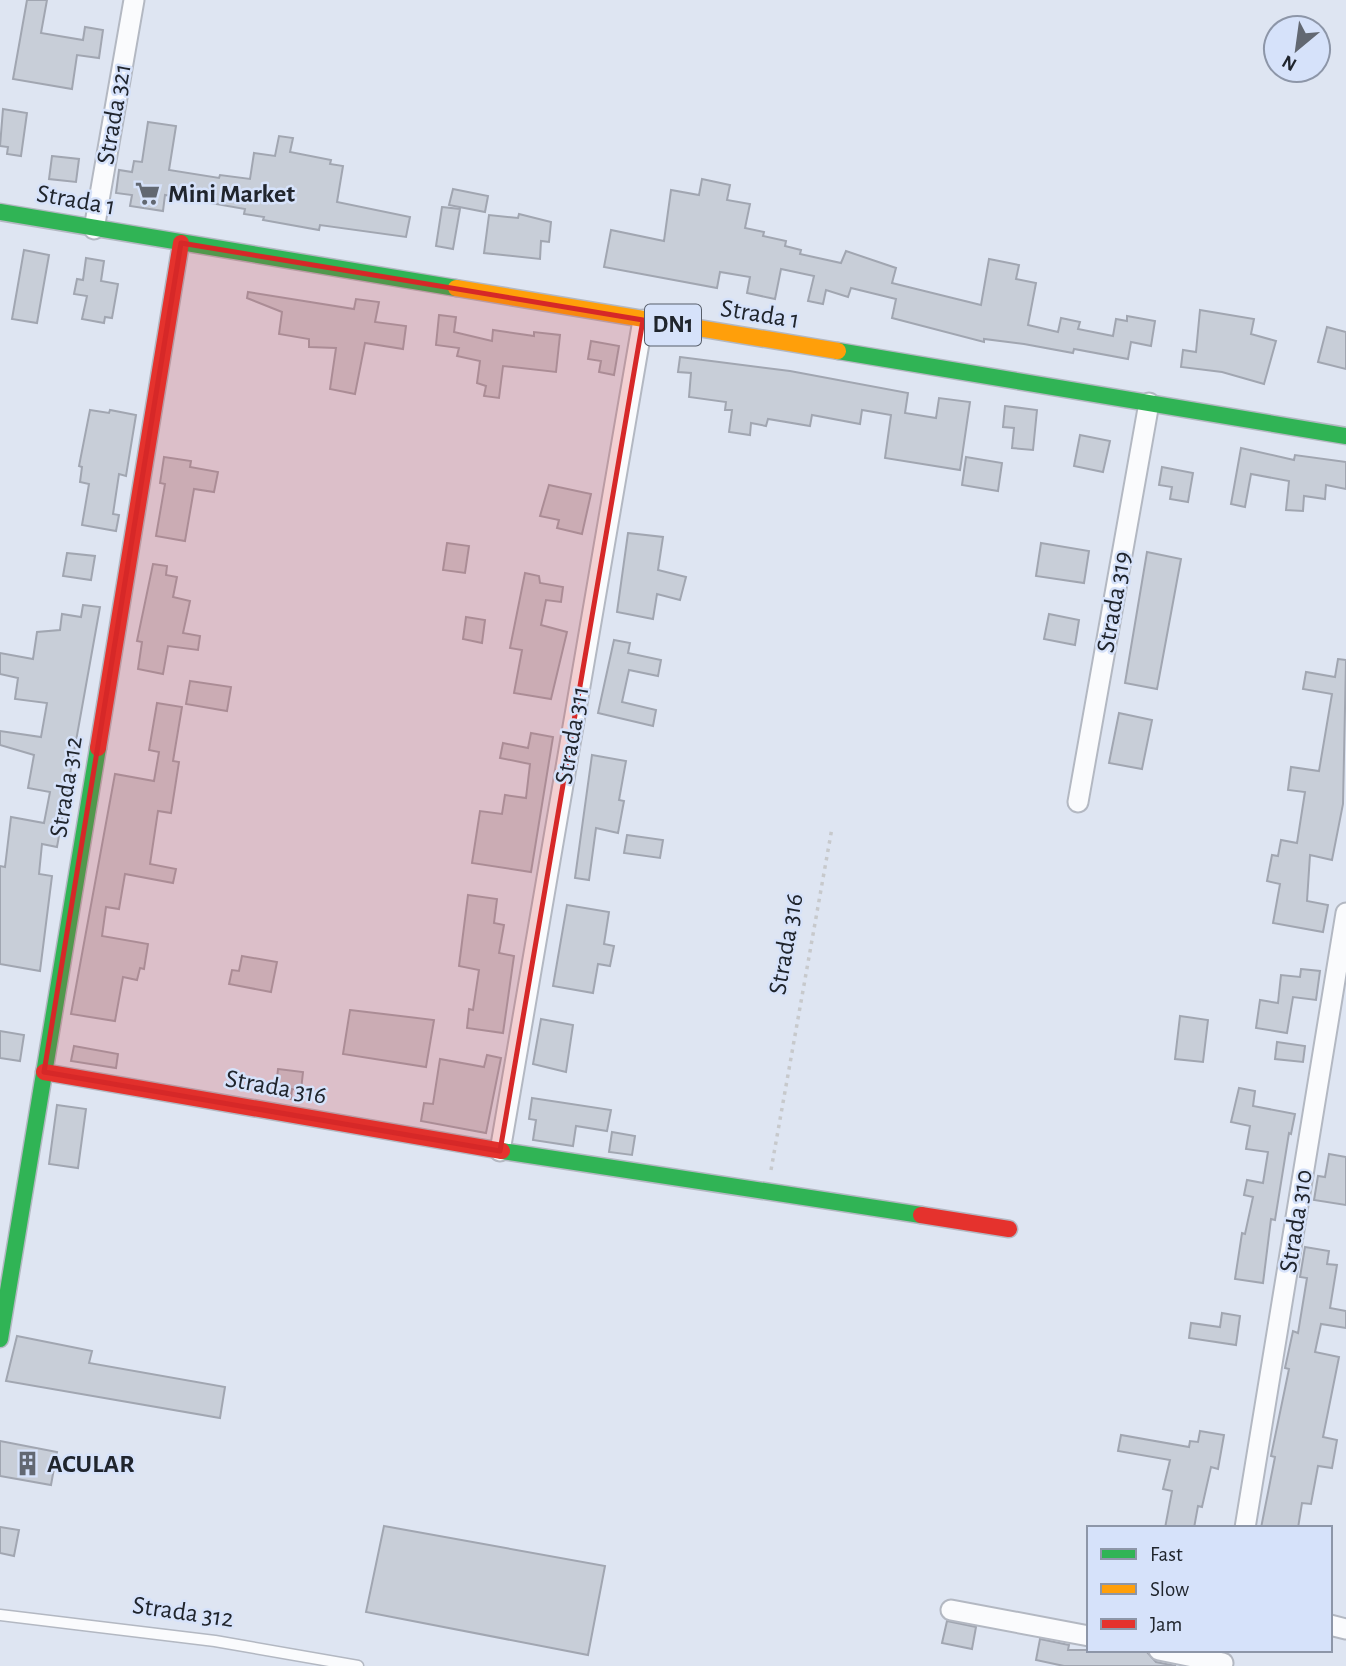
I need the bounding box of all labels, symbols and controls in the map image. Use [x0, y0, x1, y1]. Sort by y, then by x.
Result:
north arrow [1262, 14, 1332, 84]
text: N [1279, 51, 1300, 74]
street label: Strada 321 [92, 62, 136, 166]
street label: Strada 1 [35, 180, 117, 220]
supermarket icon: Mini Market [134, 180, 162, 208]
place label: Mini Market [168, 181, 295, 207]
street label: Strada 1 [719, 295, 801, 333]
road number: DN1 [645, 304, 701, 346]
street label: Strada 319 [1092, 549, 1136, 655]
street label: Strada 311 [551, 684, 593, 786]
street label: Strada 312 [45, 734, 87, 839]
street label: Strada 316 [764, 891, 808, 997]
street label: Strada 316 [223, 1065, 329, 1109]
street label: Strada 310 [1275, 1168, 1317, 1274]
building icon: ACULAR [13, 1450, 41, 1478]
place label: ACULAR [47, 1451, 135, 1477]
legend [1087, 1526, 1332, 1652]
text: Fast [1150, 1544, 1183, 1565]
text: Slow [1150, 1579, 1189, 1600]
street label: Strada 312 [131, 1592, 235, 1632]
text: Jam [1150, 1614, 1182, 1635]

